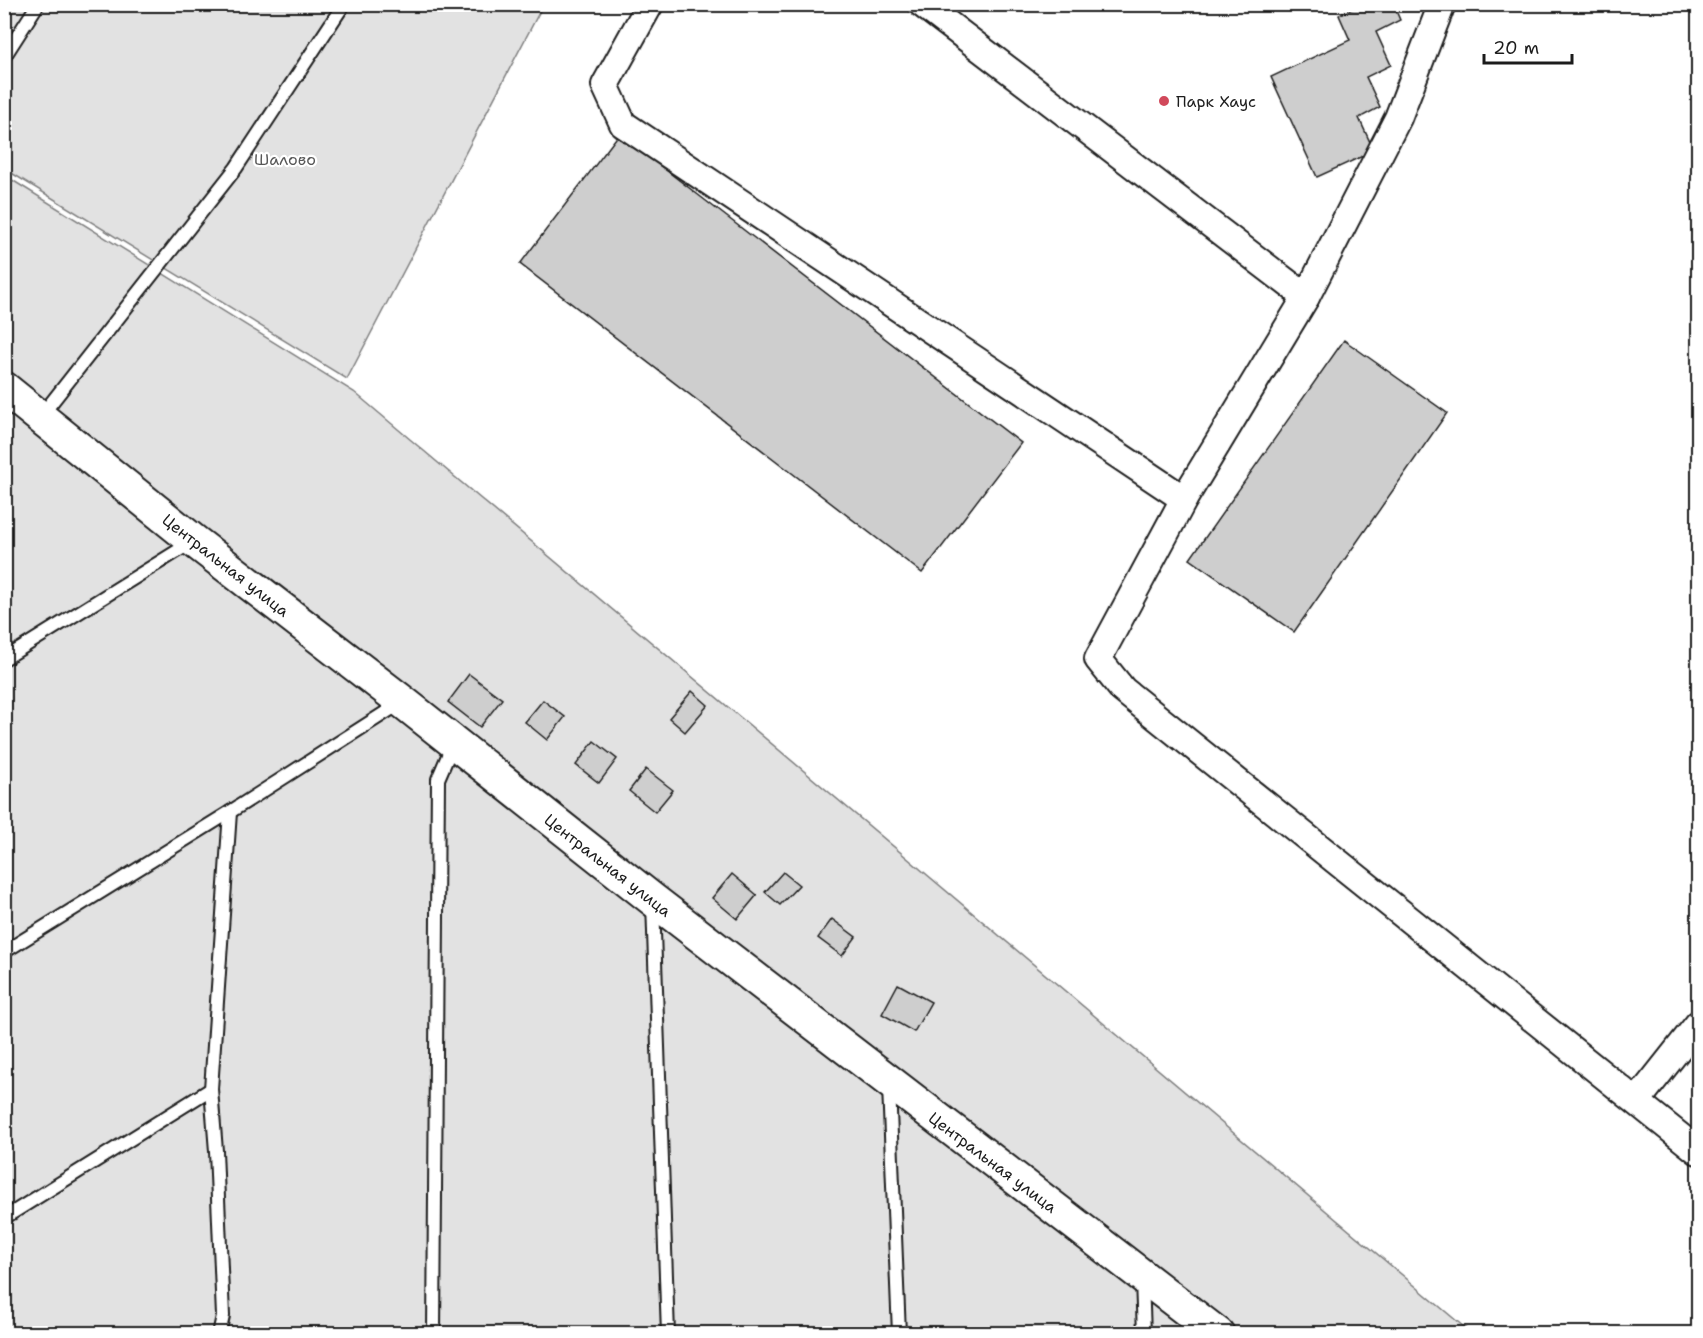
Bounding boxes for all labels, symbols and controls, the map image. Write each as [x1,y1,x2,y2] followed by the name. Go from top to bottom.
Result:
[1484,27,1572,65] scale bar
[1493,36,1539,60] text: 20 m
[1176,91,1256,112] place label: Парк Хаус
[1157,94,1171,108] marker: Парк Хаус
[254,149,316,170] park label: Шалово
[158,509,294,622] street label: Центральная улица
[540,809,676,922] street label: Центральная улица
[924,1107,1061,1218] street label: Центральная улица

